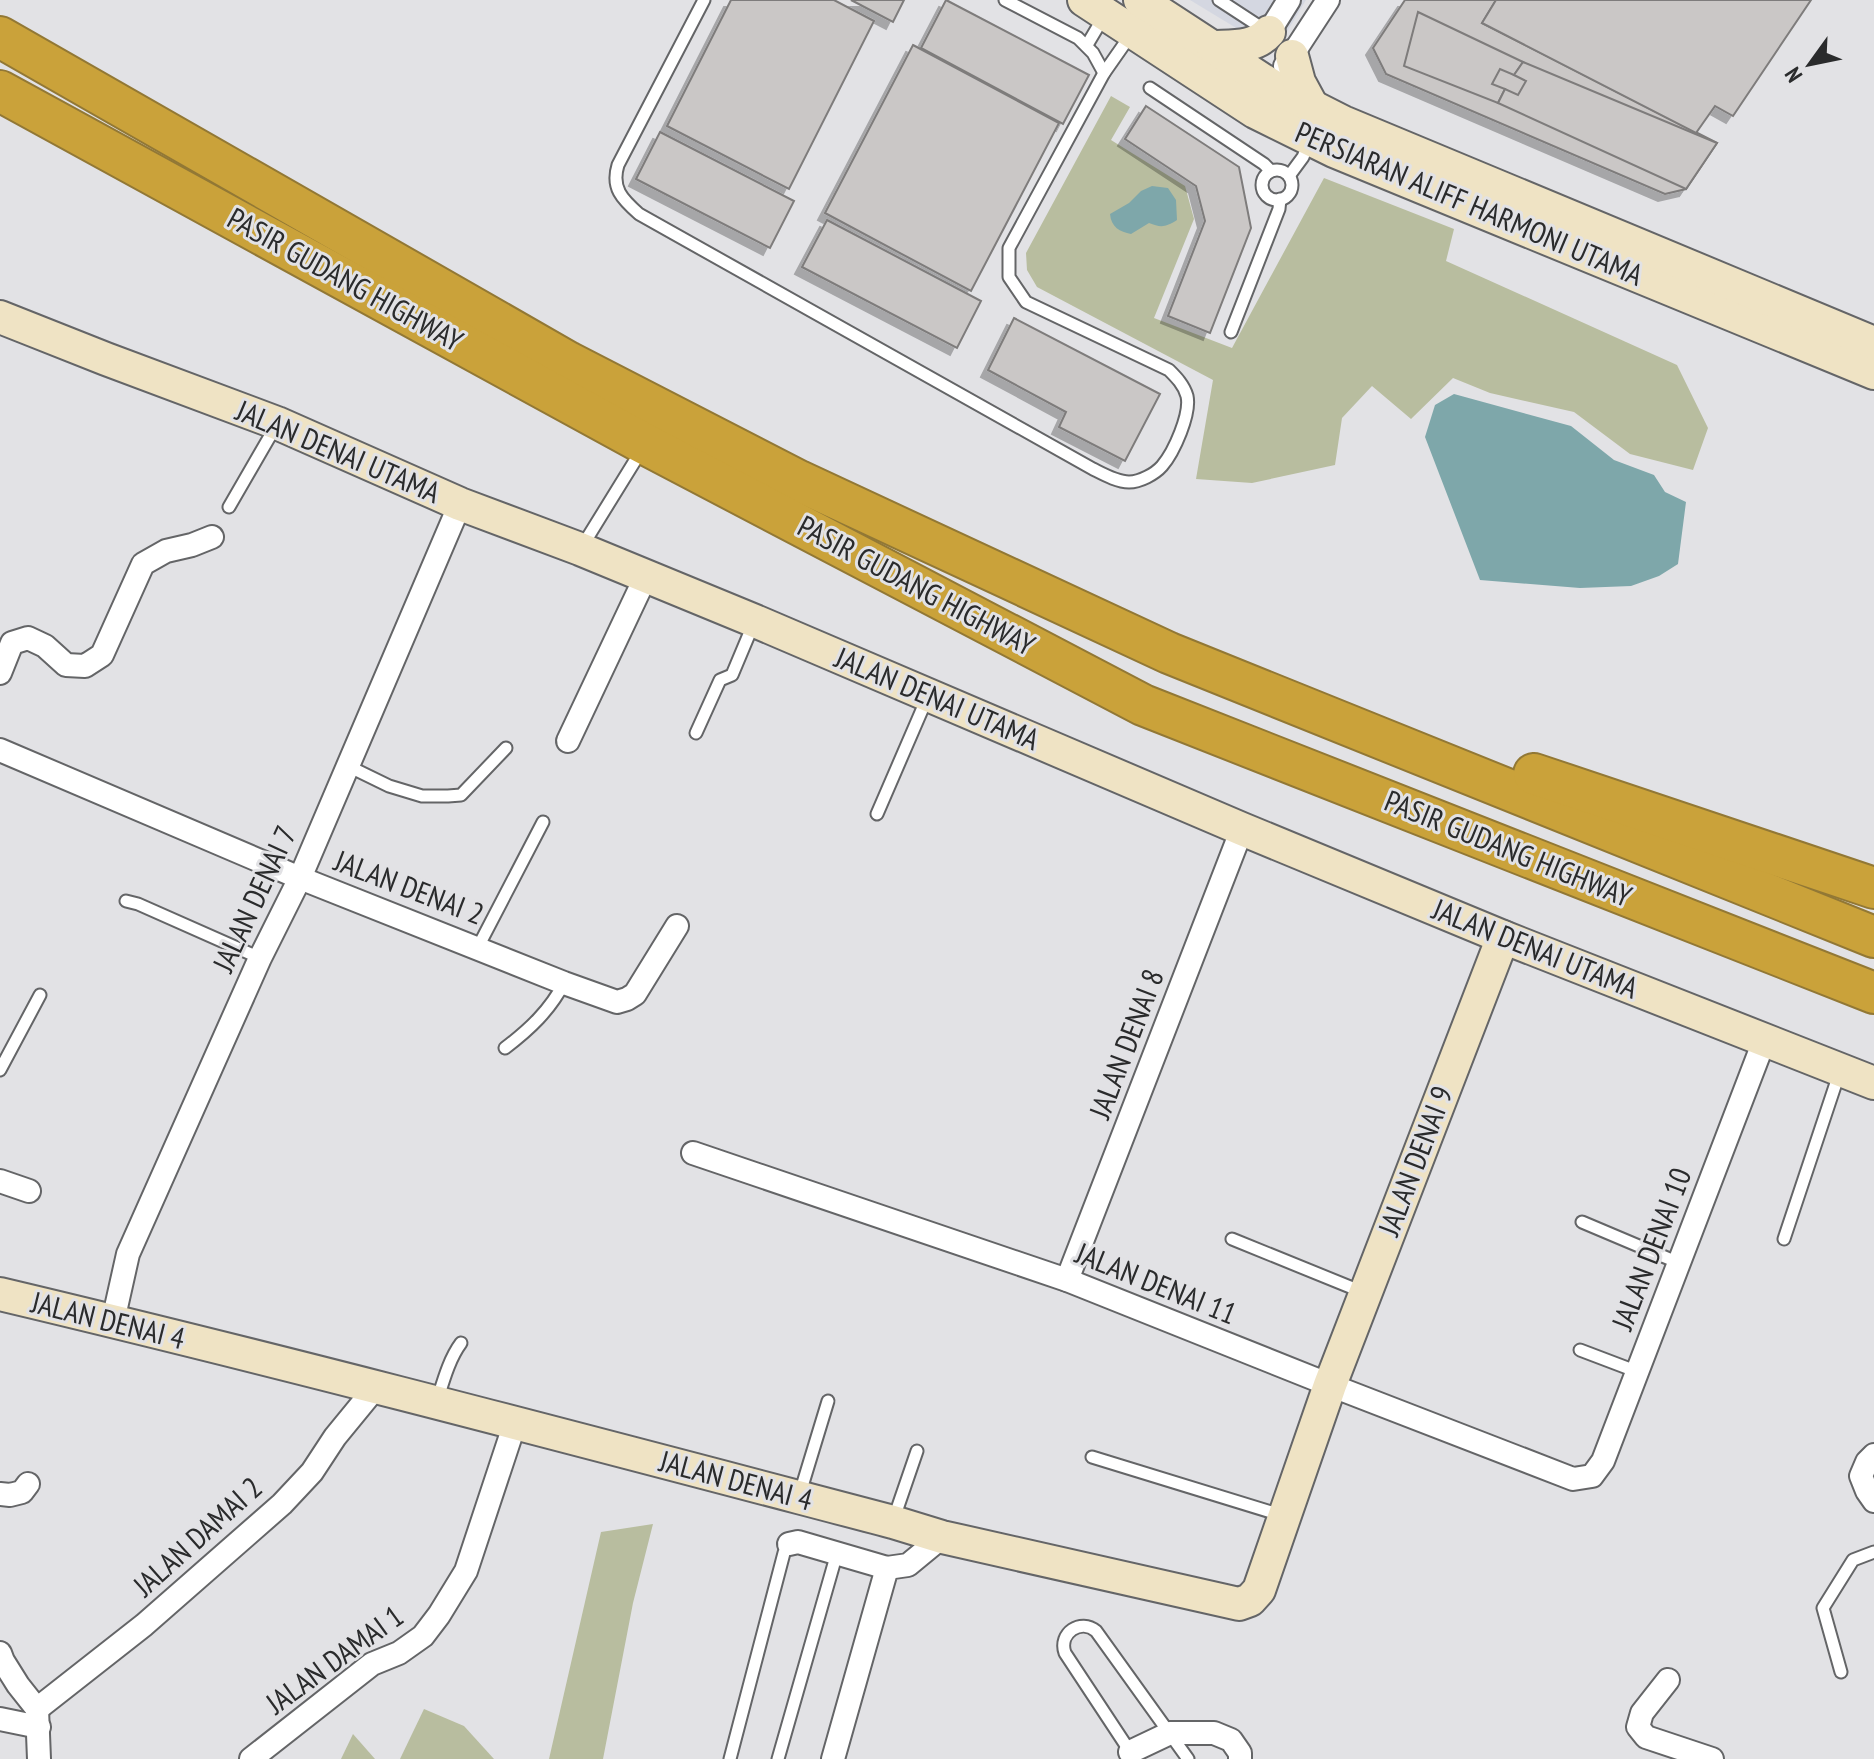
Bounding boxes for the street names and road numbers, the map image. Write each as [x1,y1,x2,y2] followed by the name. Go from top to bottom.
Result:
[1290,112,1650,294] street label: PERSIARAN ALIFF HARMONI UTAMA
[221,198,471,360] street label: PASIR GUDANG HIGHWAY
[230,390,447,511] street label: JALAN DENAI UTAMA
[791,506,1042,664] street label: PASIR GUDANG HIGHWAY
[829,637,1046,758] street label: JALAN DENAI UTAMA
[1379,780,1638,915] street label: PASIR GUDANG HIGHWAY
[202,819,304,978] street label: JALAN DENAI 7
[329,840,490,933] street label: JALAN DENAI 2
[1426,888,1645,1007] street label: JALAN DENAI UTAMA
[1079,963,1172,1124] street label: JALAN DENAI 8
[1368,1080,1461,1241] street label: JALAN DENAI 9
[1602,1162,1699,1336] street label: JALAN DENAI 10
[1069,1232,1243,1333] street label: JALAN DENAI 11
[27,1281,189,1357] street label: JALAN DENAI 4
[655,1440,817,1519] street label: JALAN DENAI 4
[124,1468,270,1605] street label: JALAN DAMAI 2
[257,1596,410,1722] street label: JALAN DAMAI 1

